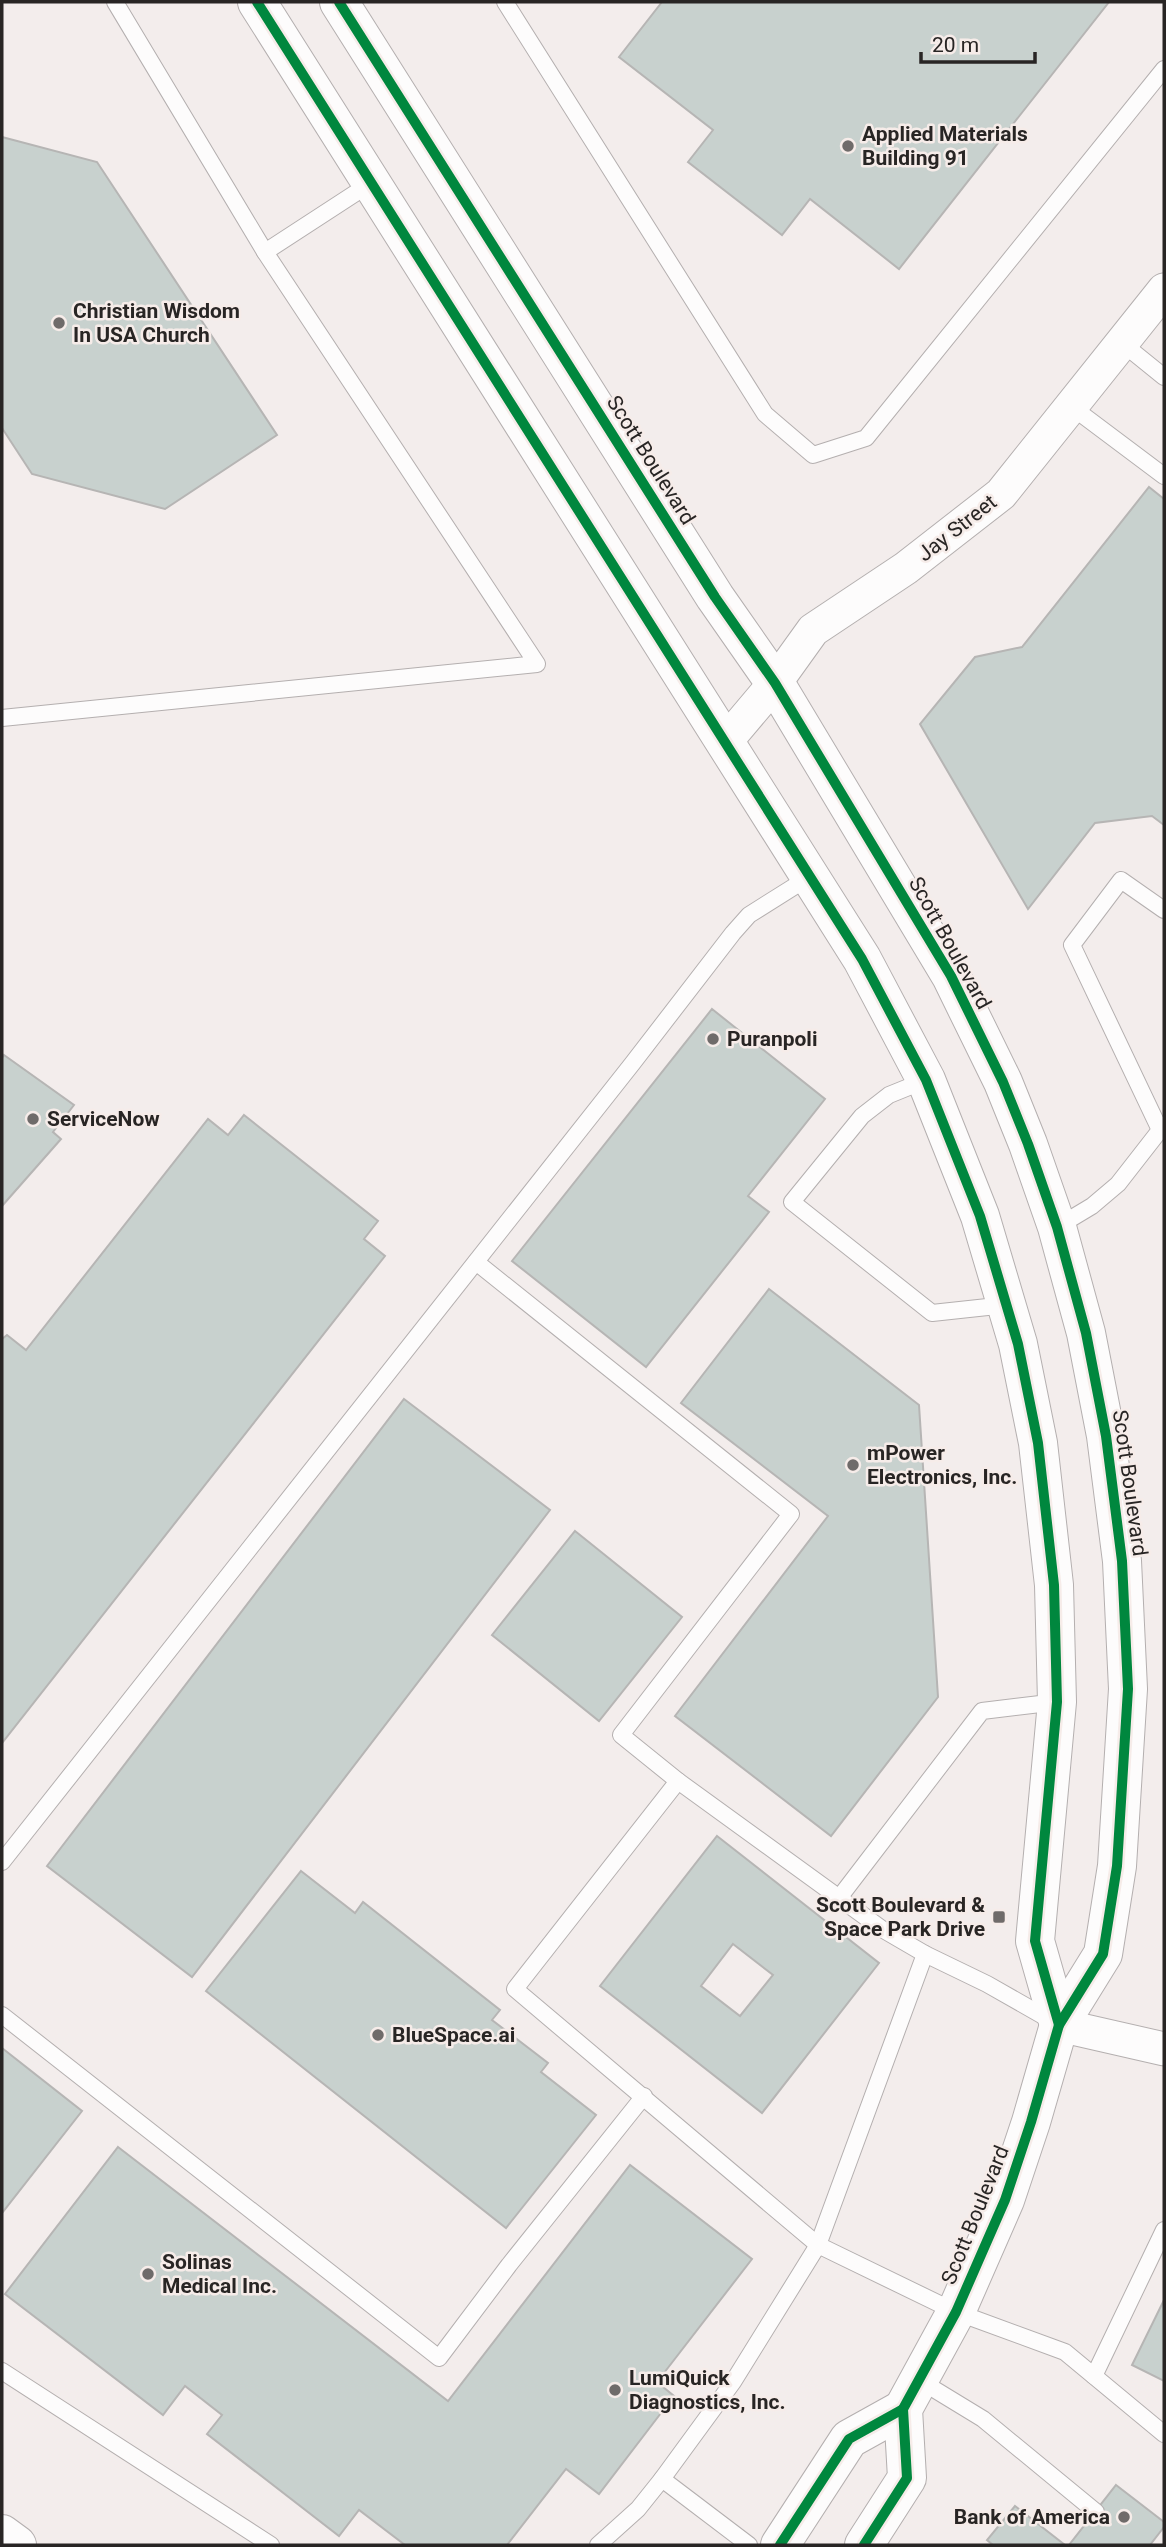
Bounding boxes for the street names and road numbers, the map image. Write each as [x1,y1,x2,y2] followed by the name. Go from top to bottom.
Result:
[602,391,700,529] street label: Scott Boulevard
[913,490,1001,566] street label: Jay Street
[904,873,996,1013] street label: Scott Boulevard
[1108,1408,1152,1558] street label: Scott Boulevard
[936,2142,1014,2288] street label: Scott Boulevard

